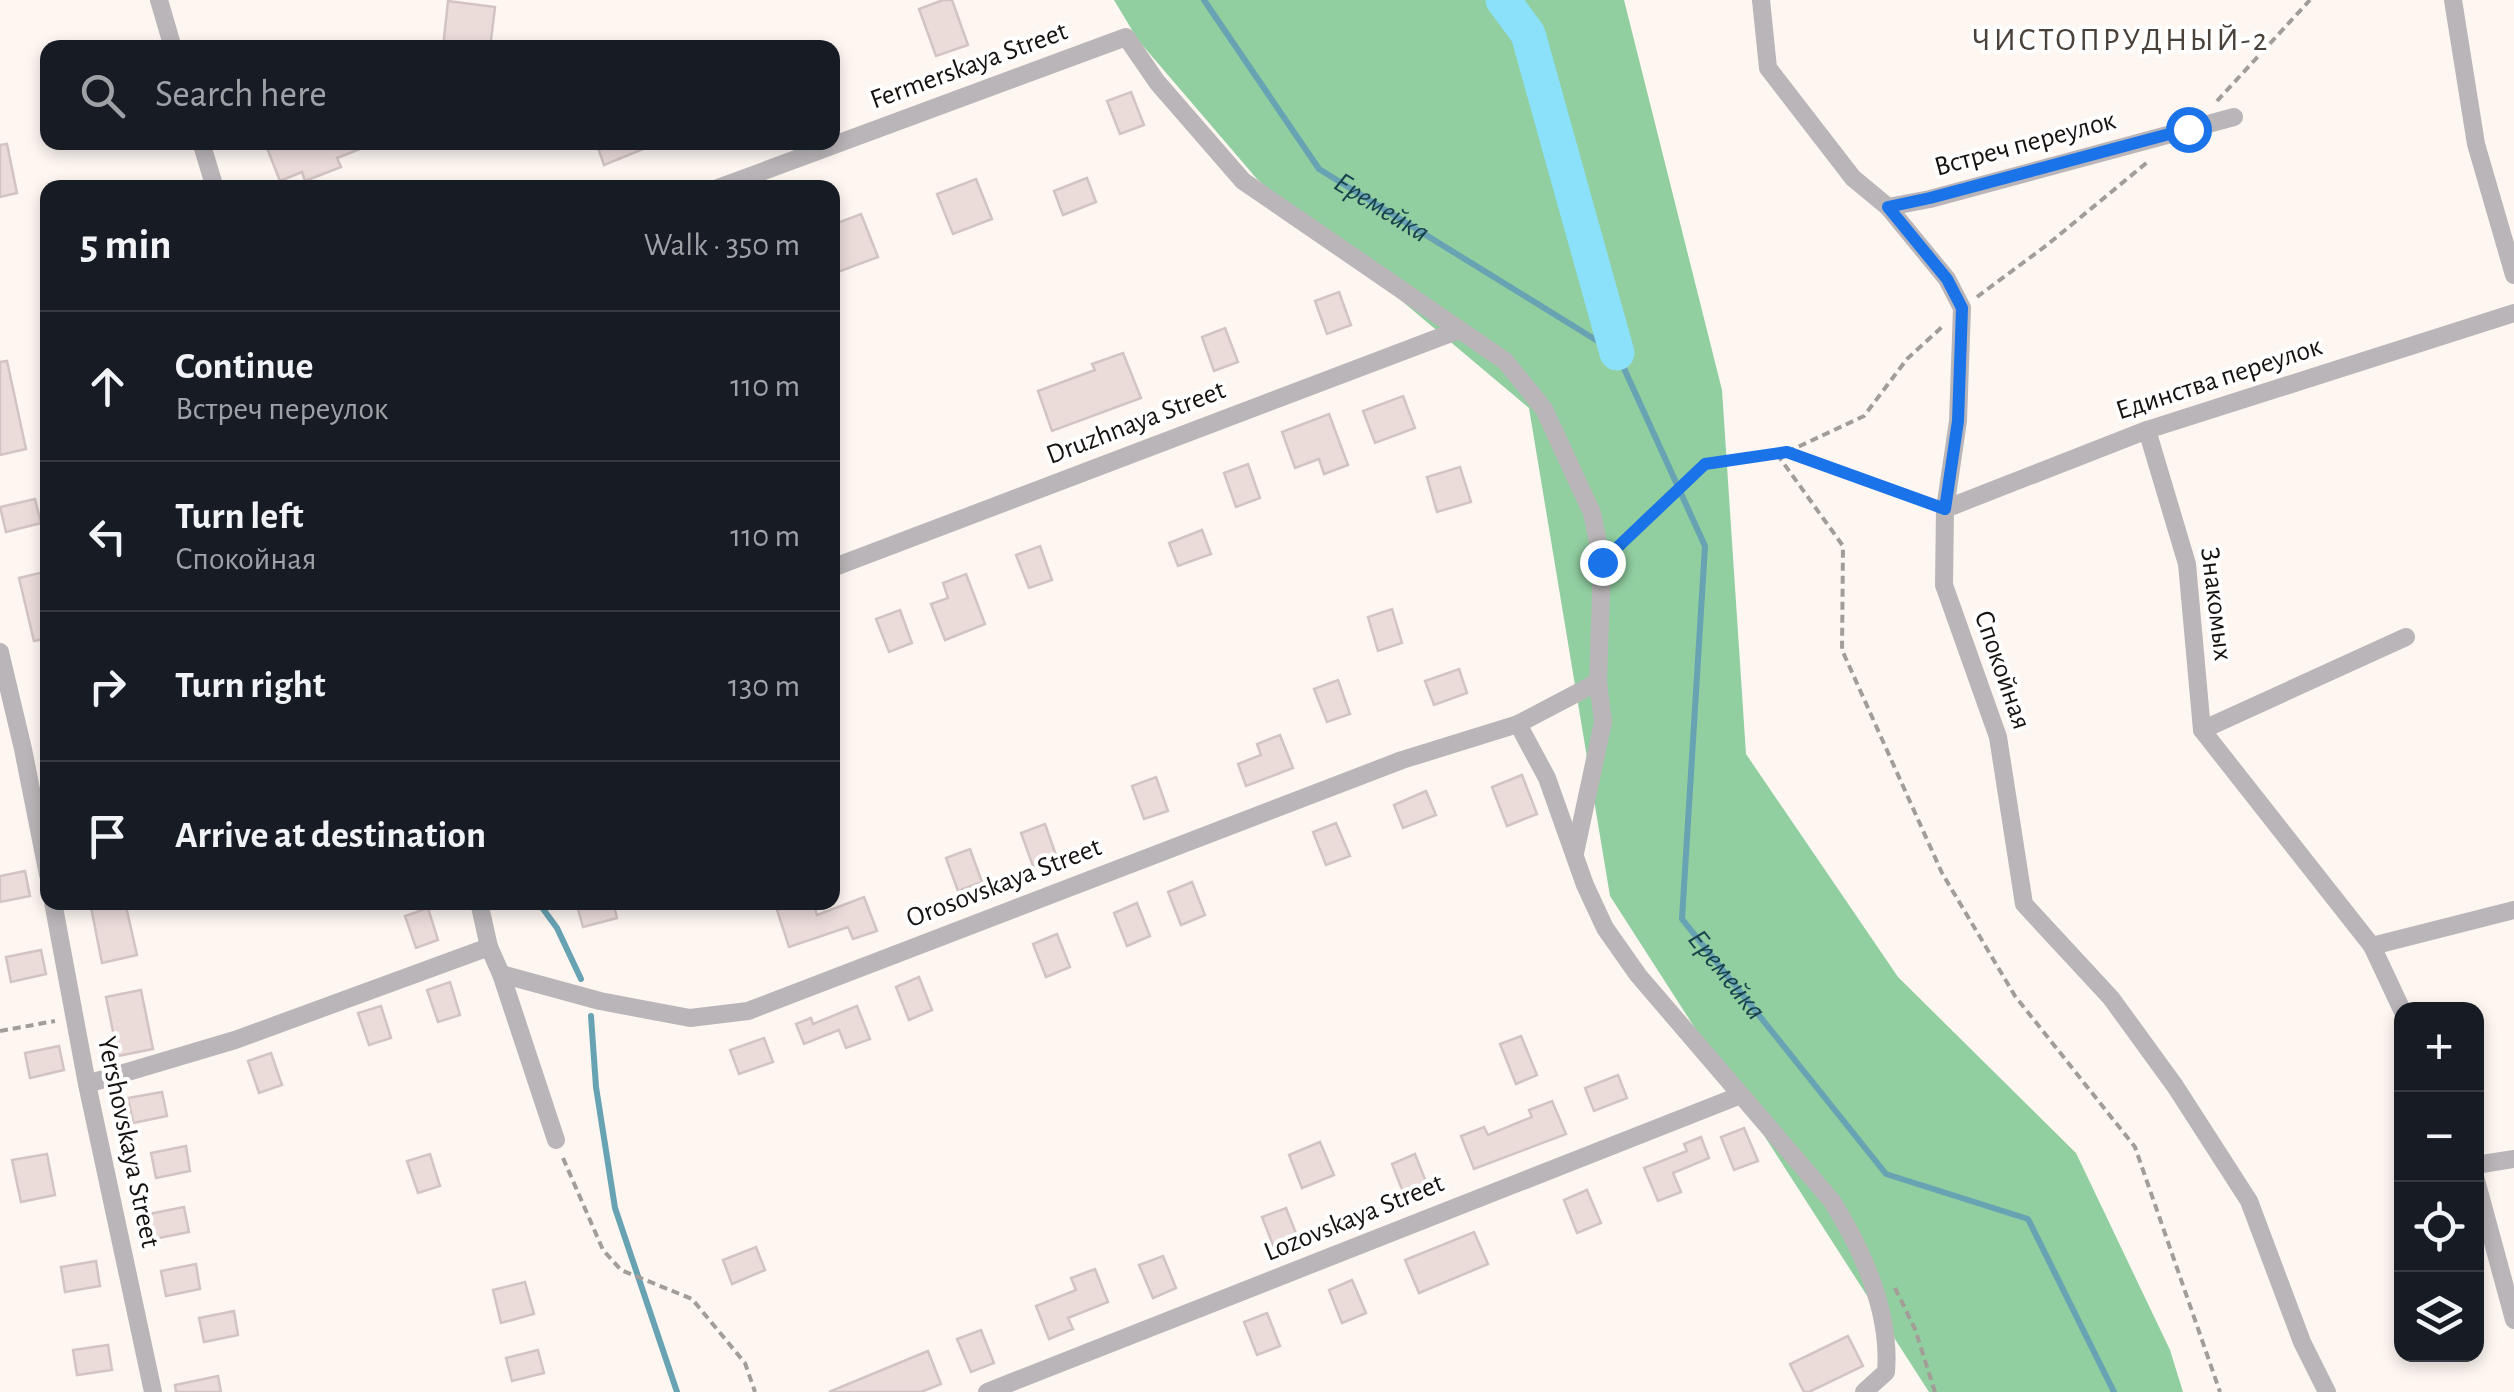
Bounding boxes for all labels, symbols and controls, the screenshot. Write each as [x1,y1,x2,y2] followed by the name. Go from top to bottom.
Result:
[867,17,1071,115] street label: Fermerskaya Street
[1972,24,2270,56] district label: ЧИСТОПРУДНЫЙ-2
[40,40,840,150] search box
[75,68,130,123] icon: search
[155,76,327,114] text: Search here
[1931,106,2119,182] street label: Встреч переулок
[2166,107,2212,153] route start
[1329,167,1434,248] water label: Еремейка
[80,224,172,266] text: 5 min
[644,229,800,261] text: Walk · 350 m
[2112,332,2326,426] street label: Единства переулок
[175,348,313,386] text: Continue
[80,359,135,414] icon: ahead
[730,370,800,402] text: 110 m
[1043,376,1229,470] street label: Druzhnaya Street
[175,393,388,425] text: Встреч переулок
[175,498,303,536] text: Turn left
[80,509,135,564] icon: left
[730,520,800,552] text: 110 m
[1580,540,1626,586] route end
[175,543,317,575] text: Спокойная
[2195,546,2237,662] street label: Знакомых
[1969,607,2035,733] street label: Спокойная
[80,659,135,714] icon: right
[175,667,325,705] text: Turn right
[728,670,800,702] text: 130 m
[80,809,135,864] icon: arrive
[175,817,486,855] text: Arrive at destination
[903,833,1105,933] street label: Orosovskaya Street
[1682,924,1771,1025] water label: Еремейка
[2394,1002,2484,1362] map controls
[2394,1002,2484,1092] button: +
[92,1034,164,1250] street label: Yershovskaya Street
[2394,1092,2484,1182] button: −
[1260,1169,1448,1267] street label: Lozovskaya Street
[2394,1182,2484,1272] button: locate
[2394,1272,2484,1362] button: layers

